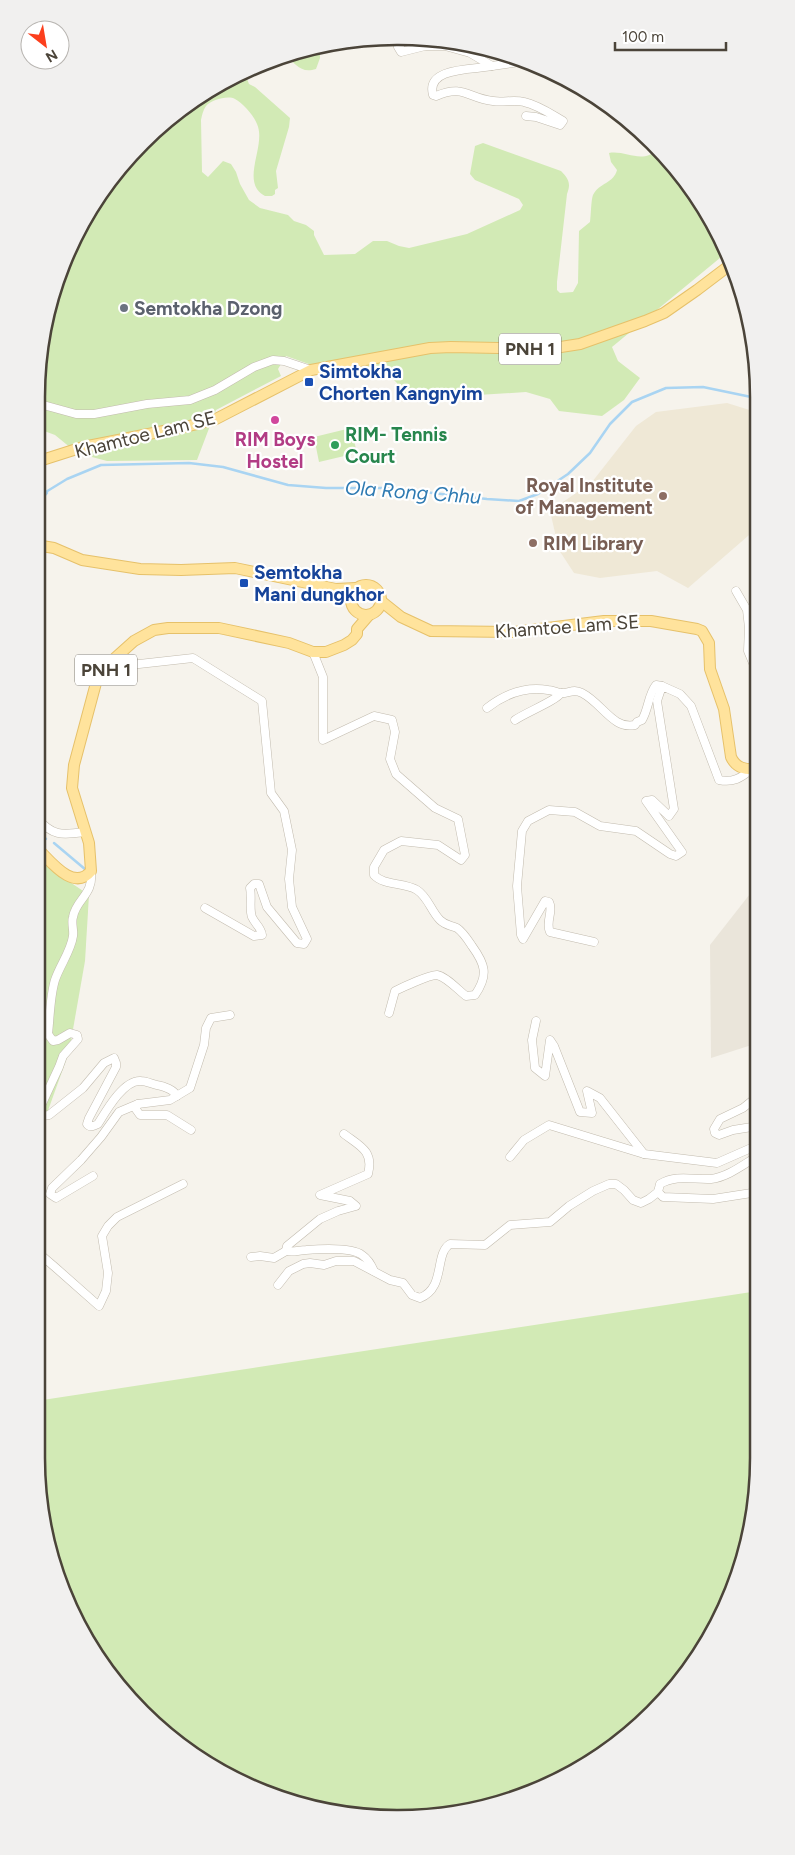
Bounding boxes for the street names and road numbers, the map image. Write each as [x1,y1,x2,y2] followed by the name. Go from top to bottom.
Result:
[499,334,561,364] road number: PNH 1
[72,406,218,463] street label: Khamtoe Lam SE
[494,610,640,643] street label: Khamtoe Lam SE
[75,654,137,686] road number: PNH 1

